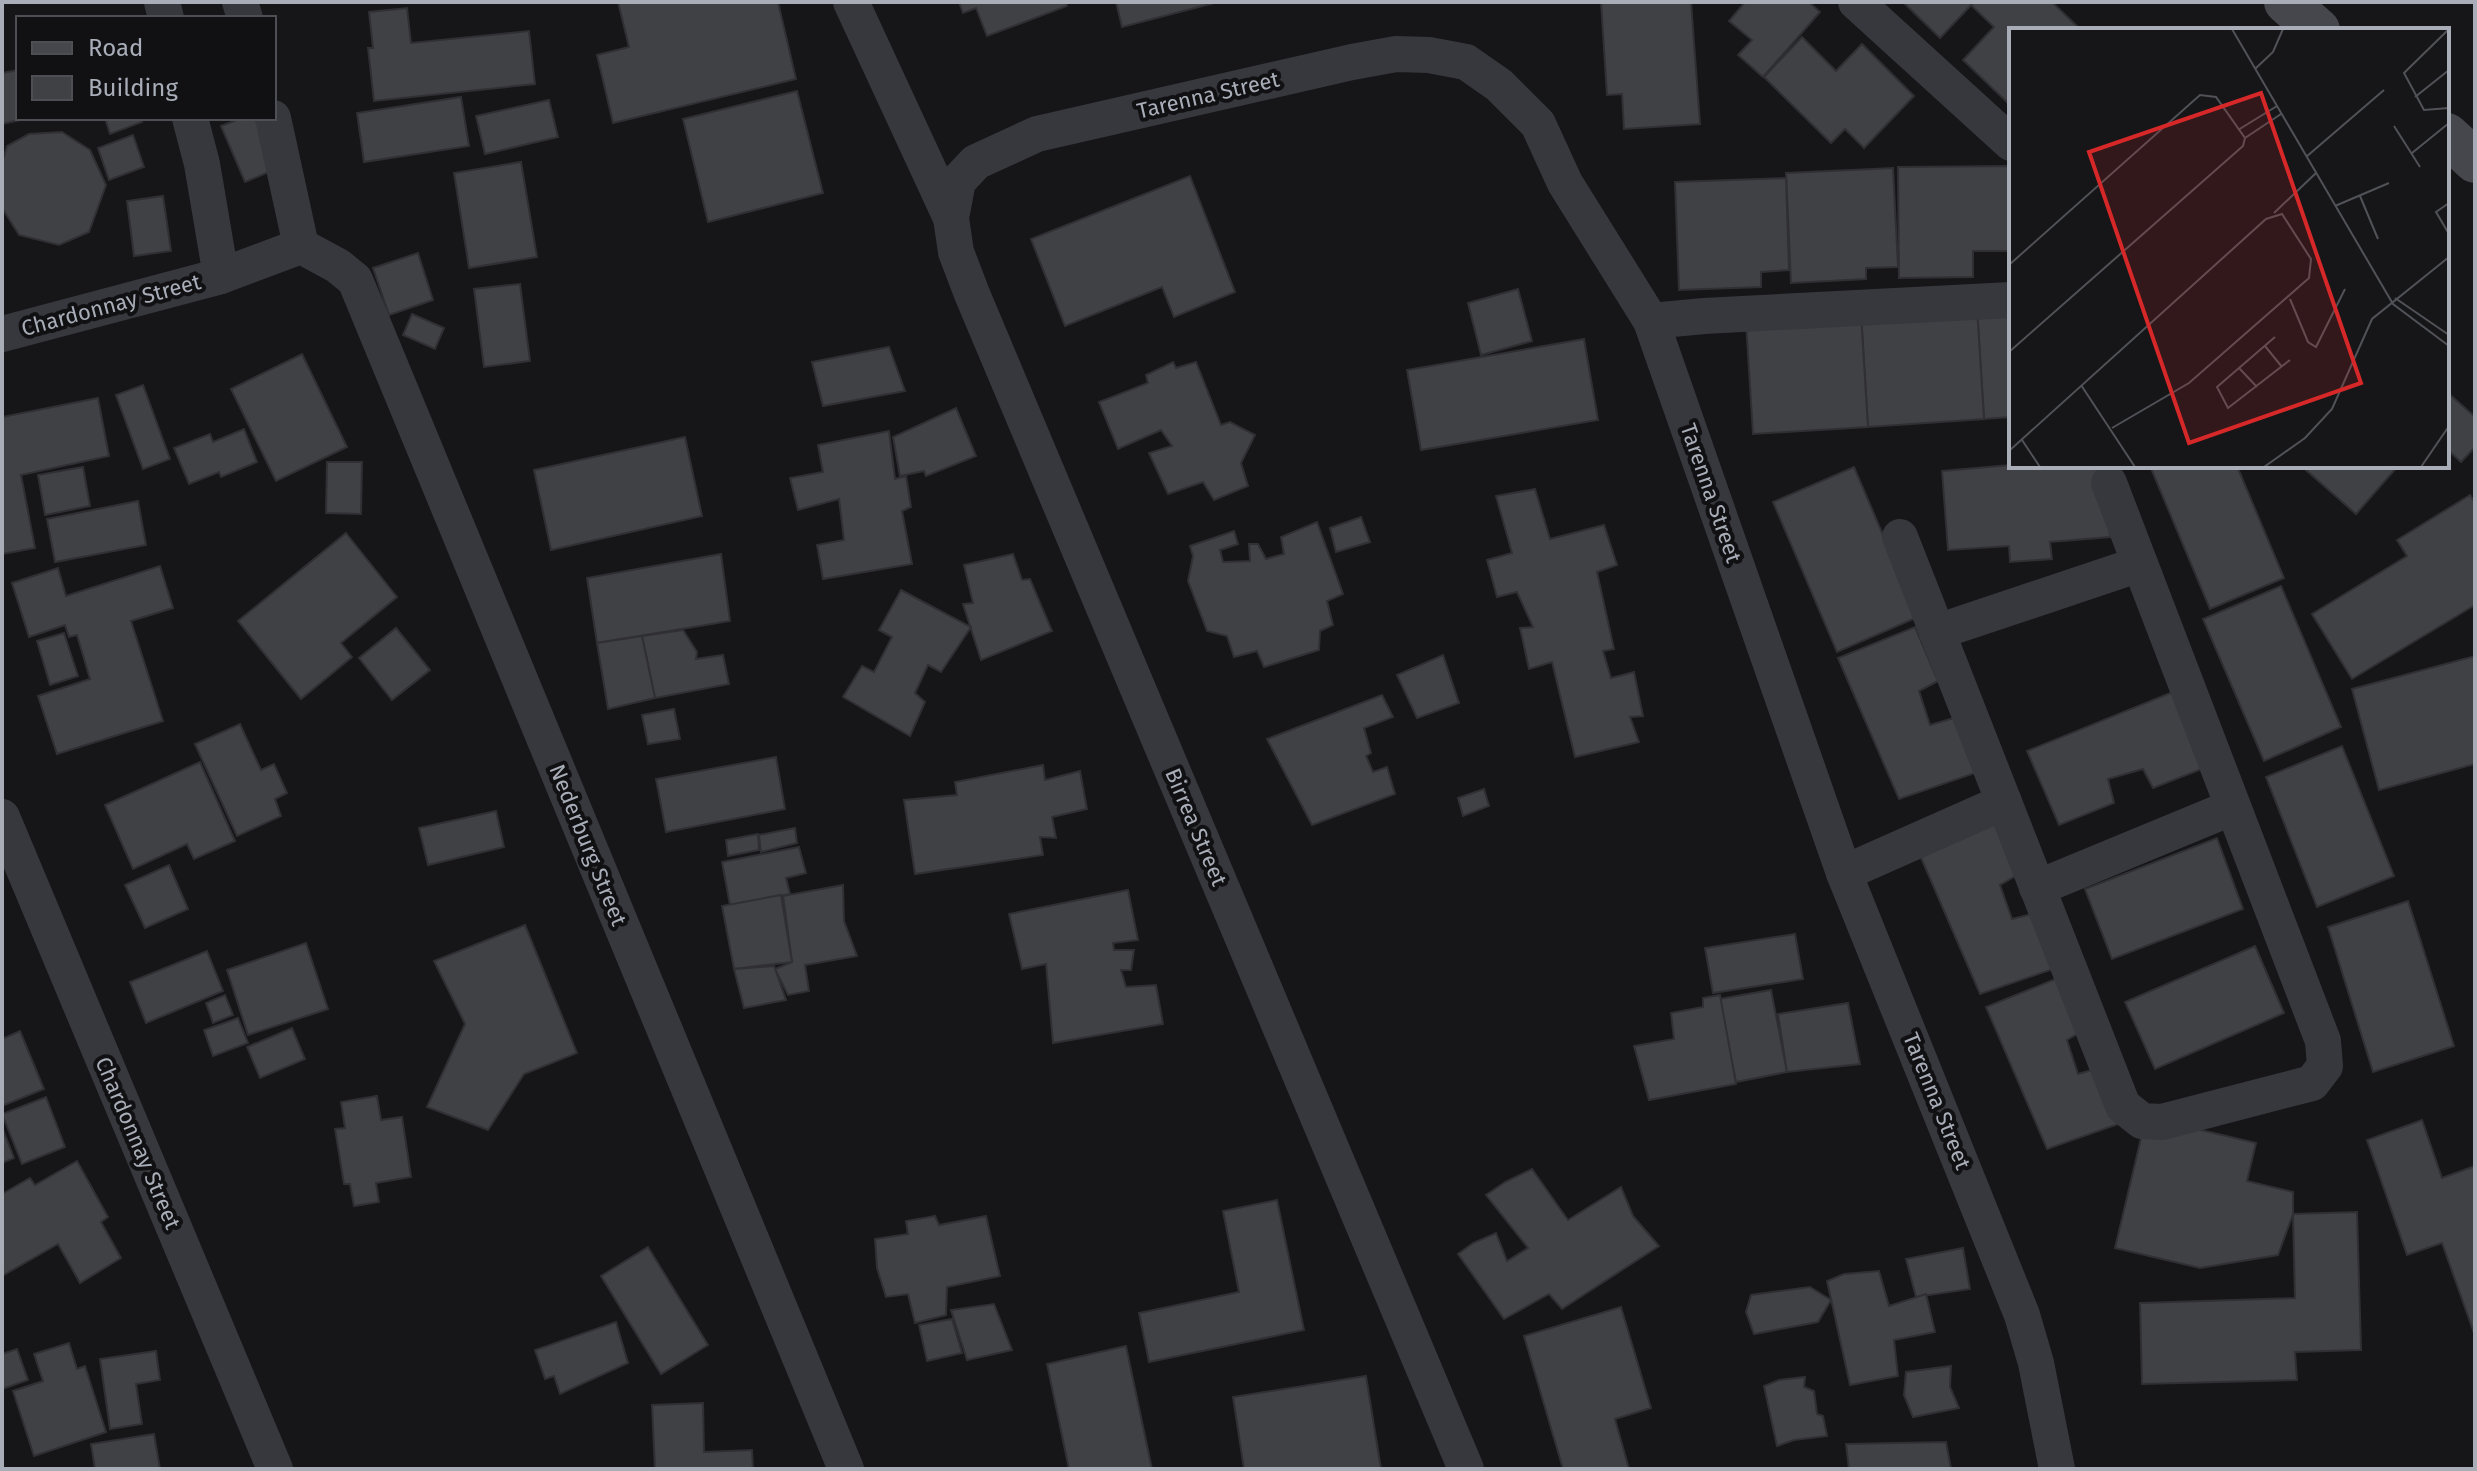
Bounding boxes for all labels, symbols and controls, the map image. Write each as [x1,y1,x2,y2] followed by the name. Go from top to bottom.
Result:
[16,16,276,120] legend
[2009,28,2449,468] inset map
[88,34,143,62] text: Road
[1134,65,1282,125] street label: Tarenna Street
[88,74,178,102] text: Building
[18,268,204,342] street label: Chardonnay Street
[1675,420,1747,566] street label: Tarenna Street
[543,760,633,930] street label: Nederburg Street
[1159,764,1233,890] street label: Birrea Street
[1897,1029,1977,1173] street label: Tarenna Street
[90,1053,187,1233] street label: Chardonnay Street

